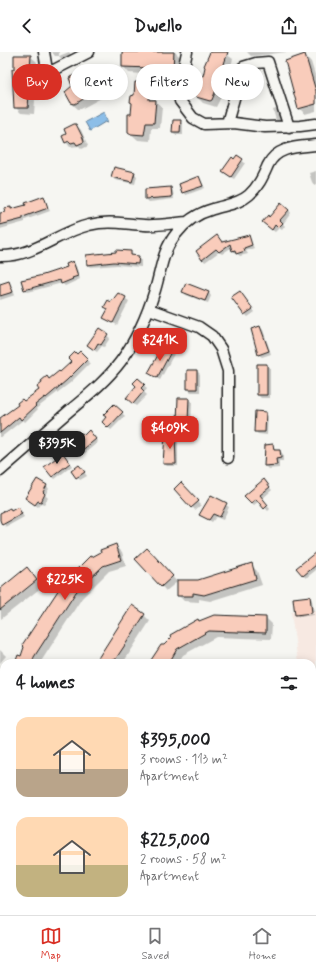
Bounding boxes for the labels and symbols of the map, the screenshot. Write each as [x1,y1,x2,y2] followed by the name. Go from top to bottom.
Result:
[132,328,188,362] pin: $241K
[142,416,198,450] pin: $409K
[29,431,85,465] pin: $395K
[37,567,93,601] pin: $225K

